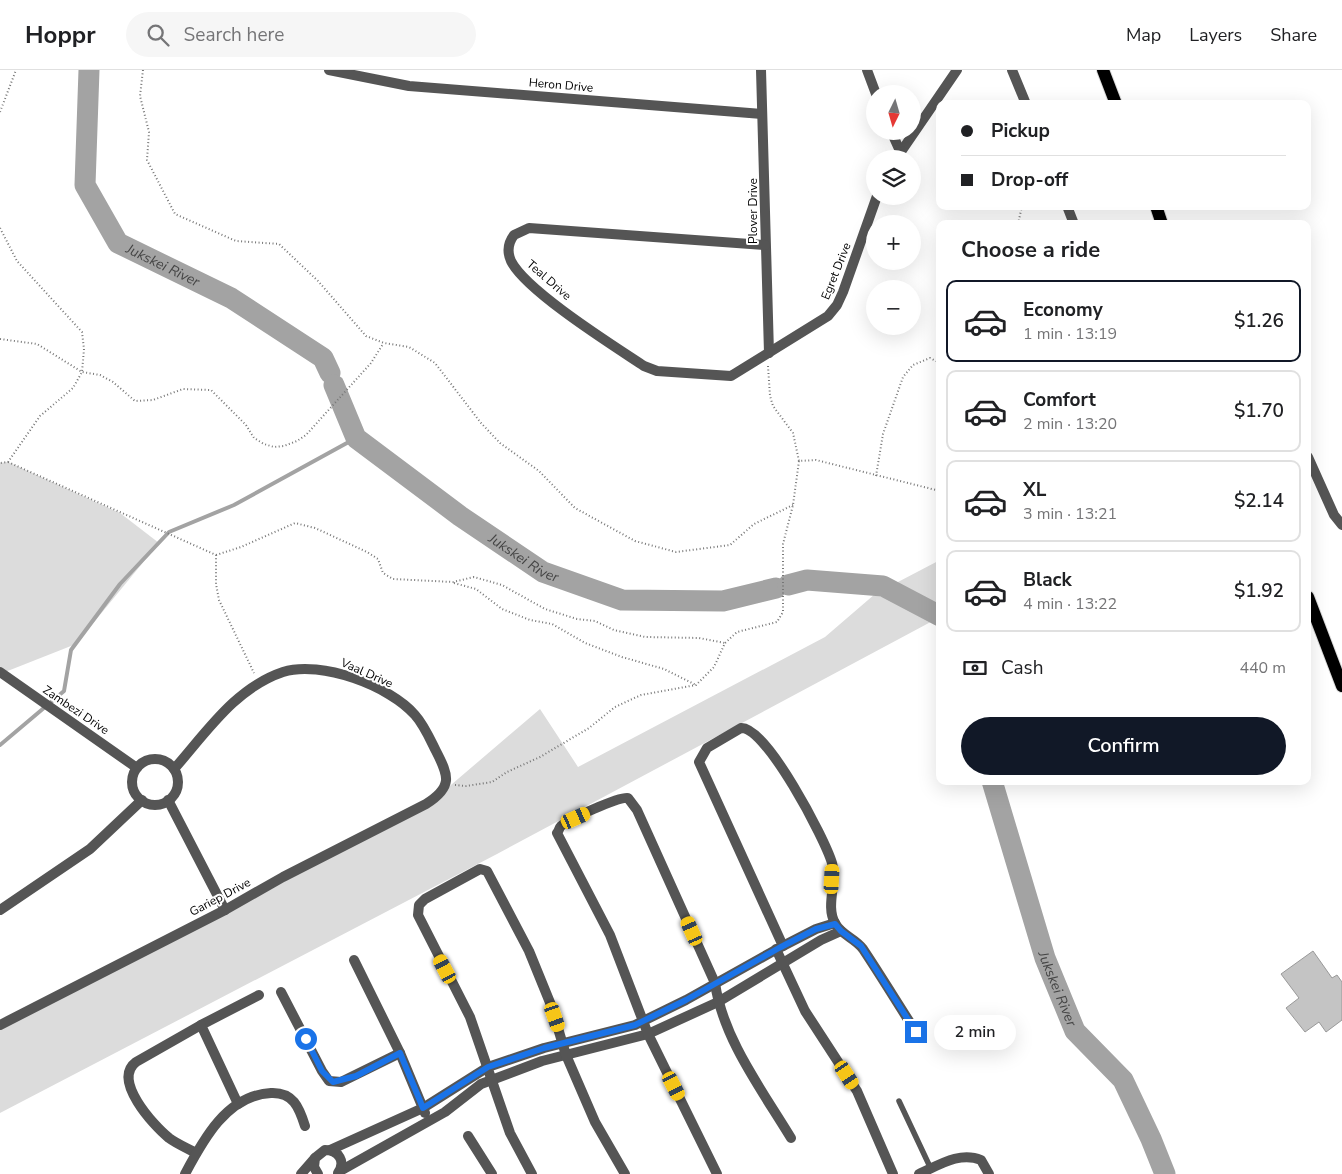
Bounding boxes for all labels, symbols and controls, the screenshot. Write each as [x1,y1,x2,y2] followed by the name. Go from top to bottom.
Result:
[126,12,476,57] search box
[25,19,96,51] text: Hoppr
[144,21,172,49] icon: search
[184,22,284,48] text: Search here
[1126,23,1161,47] text: Map
[1189,23,1242,47] text: Layers
[1270,23,1317,47] text: Share
[528,74,594,96] street label: Heron Drive
[866,85,921,140] north arrow
[866,85,921,335] map controls
[991,118,1050,144] text: Pickup
[866,150,921,205] button: layers
[991,167,1068,193] text: Drop-off
[745,178,761,244] street label: Plover Drive
[866,215,921,270] button: +
[961,235,1100,265] text: Choose a ride
[122,239,204,291] water label: Jukskei River
[817,240,855,302] street label: Egret Drive
[523,256,575,304] street label: Teal Drive
[866,280,921,335] button: −
[1023,297,1103,323] text: Economy
[963,299,1008,344] icon: car
[1234,308,1284,334] text: $1.26
[1023,323,1117,345] text: 1 min · 13:19
[1023,387,1096,413] text: Comfort
[963,389,1008,434] icon: car
[1234,398,1284,424] text: $1.70
[1023,413,1117,435] text: 2 min · 13:20
[1023,477,1046,503] text: XL
[963,479,1008,524] icon: car
[1234,488,1284,514] text: $2.14
[1023,503,1117,525] text: 3 min · 13:21
[484,528,562,587] water label: Jukskei River
[1023,567,1072,593] text: Black
[963,569,1008,614] icon: car
[1234,578,1284,604] text: $1.92
[1023,593,1117,615] text: 4 min · 13:22
[338,654,396,692] street label: Vaal Drive
[961,654,989,682] icon: cash
[1001,655,1043,681] text: Cash
[1239,657,1286,679] text: 440 m
[40,682,112,738] street label: Zambezi Drive
[961,717,1286,775] button: Confirm
[559,805,592,831] car
[823,864,840,894] car
[187,874,253,920] street label: Gariep Drive
[679,914,704,948] car
[1034,948,1082,1030] water label: Jukskei River
[431,952,458,986] car
[543,1000,566,1034] car
[934,1014,1016,1050] callout: 2 min
[905,1021,927,1043] route end
[955,1021,995,1043] text: 2 min
[295,1028,317,1050] route start
[832,1058,861,1092] car
[660,1069,687,1103] car

